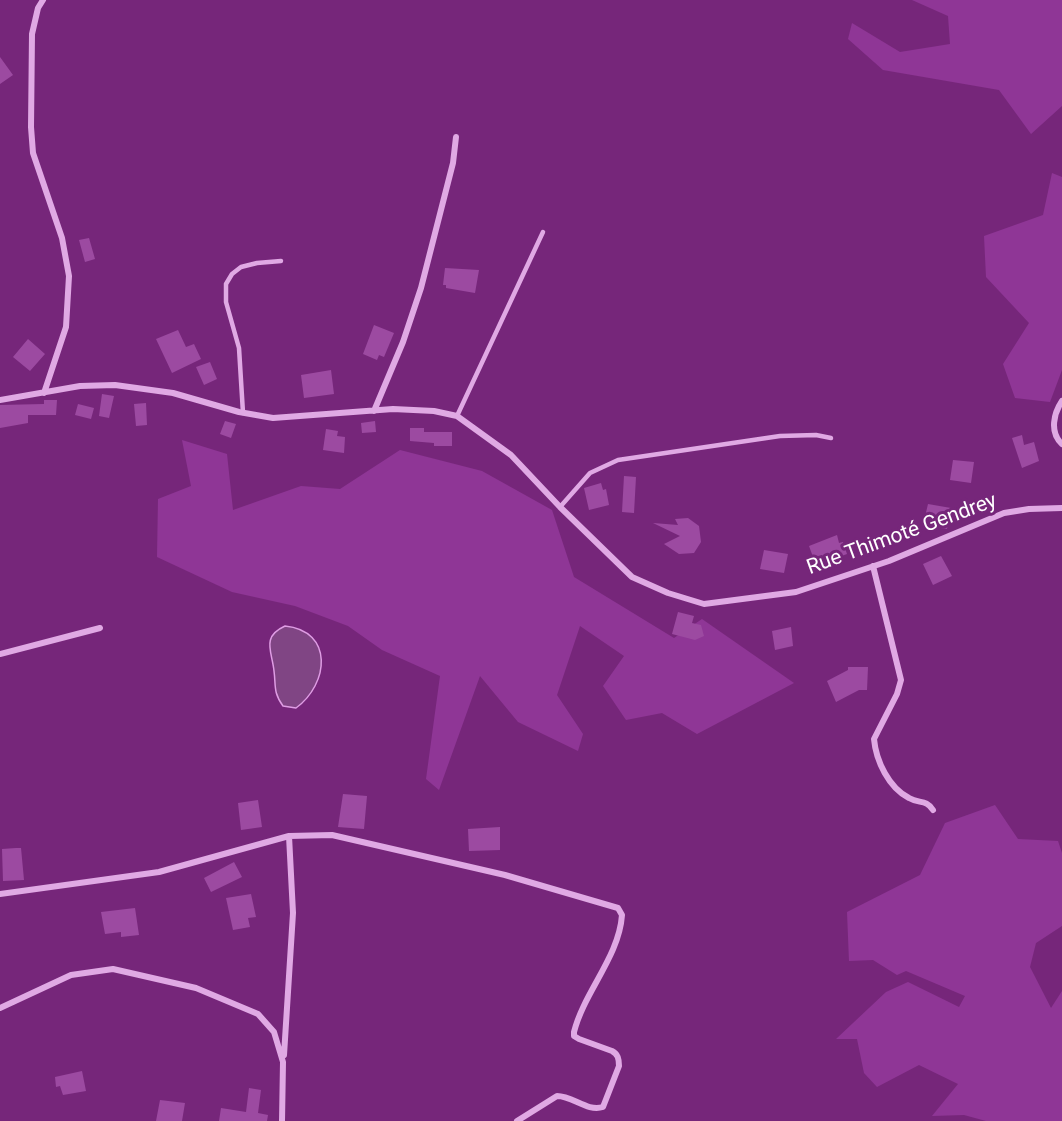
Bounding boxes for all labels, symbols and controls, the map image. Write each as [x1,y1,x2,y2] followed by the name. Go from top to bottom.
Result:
[804,489,1000,581] street label: Rue Thimoté Gendrey

